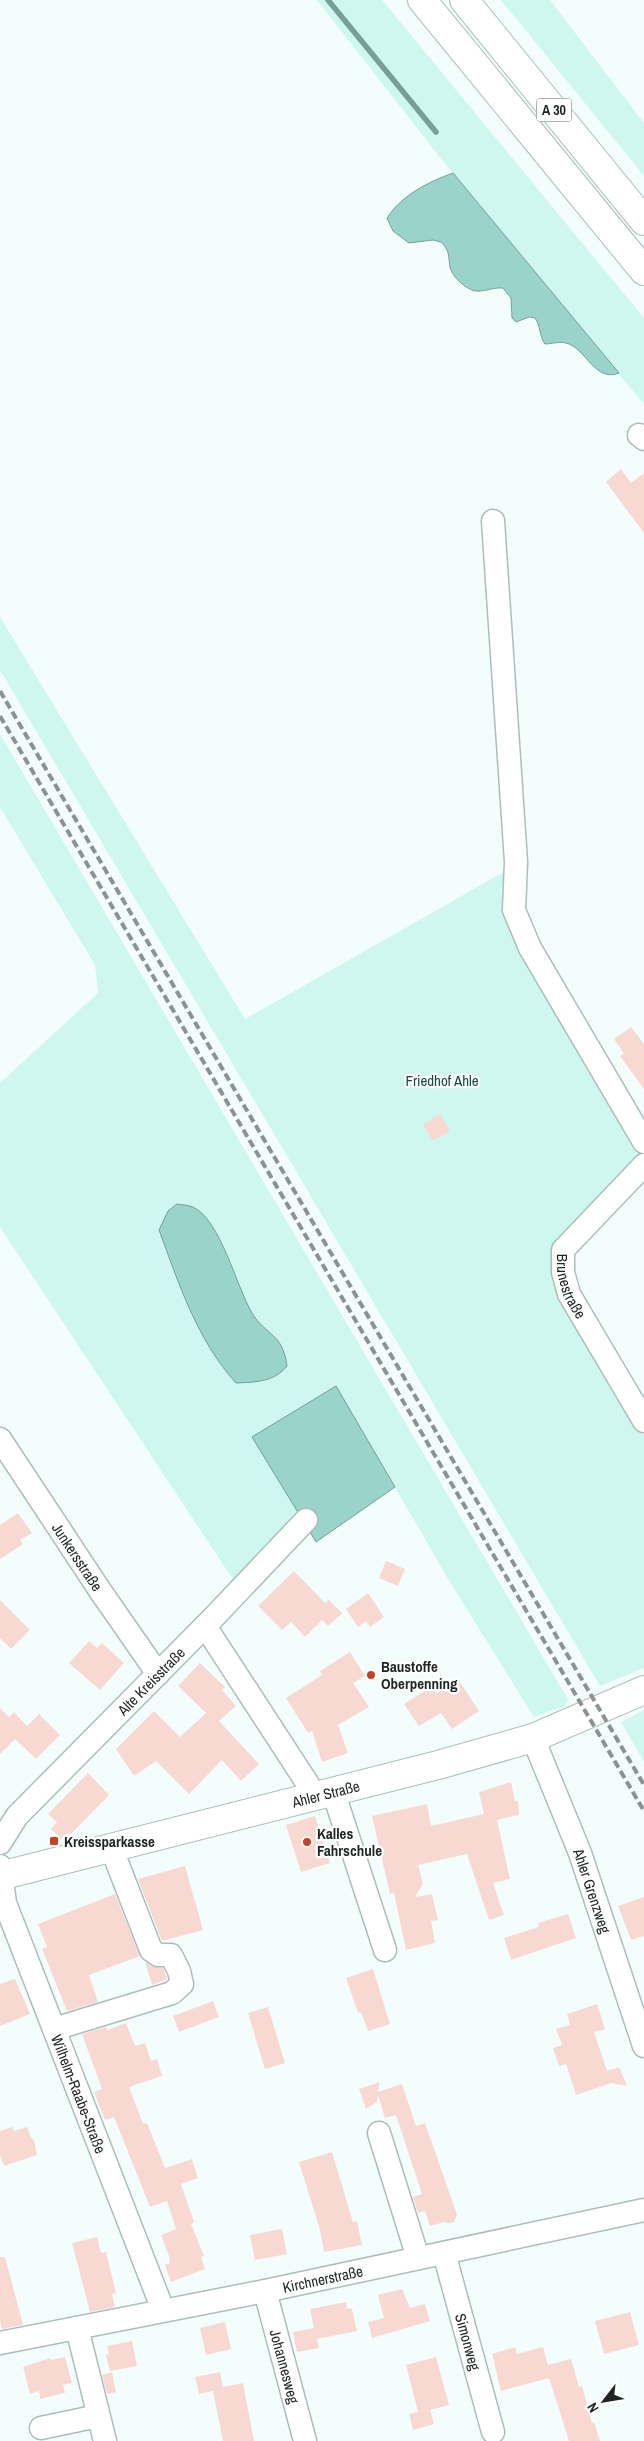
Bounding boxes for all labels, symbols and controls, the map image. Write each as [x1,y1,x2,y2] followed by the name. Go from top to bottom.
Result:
[536,98,572,122] road number: A 30
[405,1070,479,1091] park label: Friedhof Ahle
[553,1254,592,1322] street label: Brunestraße
[47,1518,108,1595] street label: Junkersstraße
[112,1642,189,1720] street label: Alte Kreisstraße
[381,1656,458,1694] place label: Baustoffe Oberpenning
[365,1669,377,1681] marker: Baustoffe Oberpenning
[289,1775,362,1812] street label: Ahler Straße
[317,1823,382,1861] place label: Kalles Fahrschule
[64,1831,155,1852] place label: Kreissparkasse
[48,1835,60,1847] marker: Kreissparkasse
[301,1836,313,1848] marker: Kalles Fahrschule
[568,1844,616,1936] street label: Ahler Grenzweg
[46,2031,112,2156] street label: Wilhelm-Raabe-Straße
[281,2260,365,2297] street label: Kirchnerstraße
[450,2311,486,2373] street label: Simonweg
[265,2327,305,2406] street label: Johannesweg
[579,2376,629,2426] north arrow
[583,2400,603,2416] text: N

